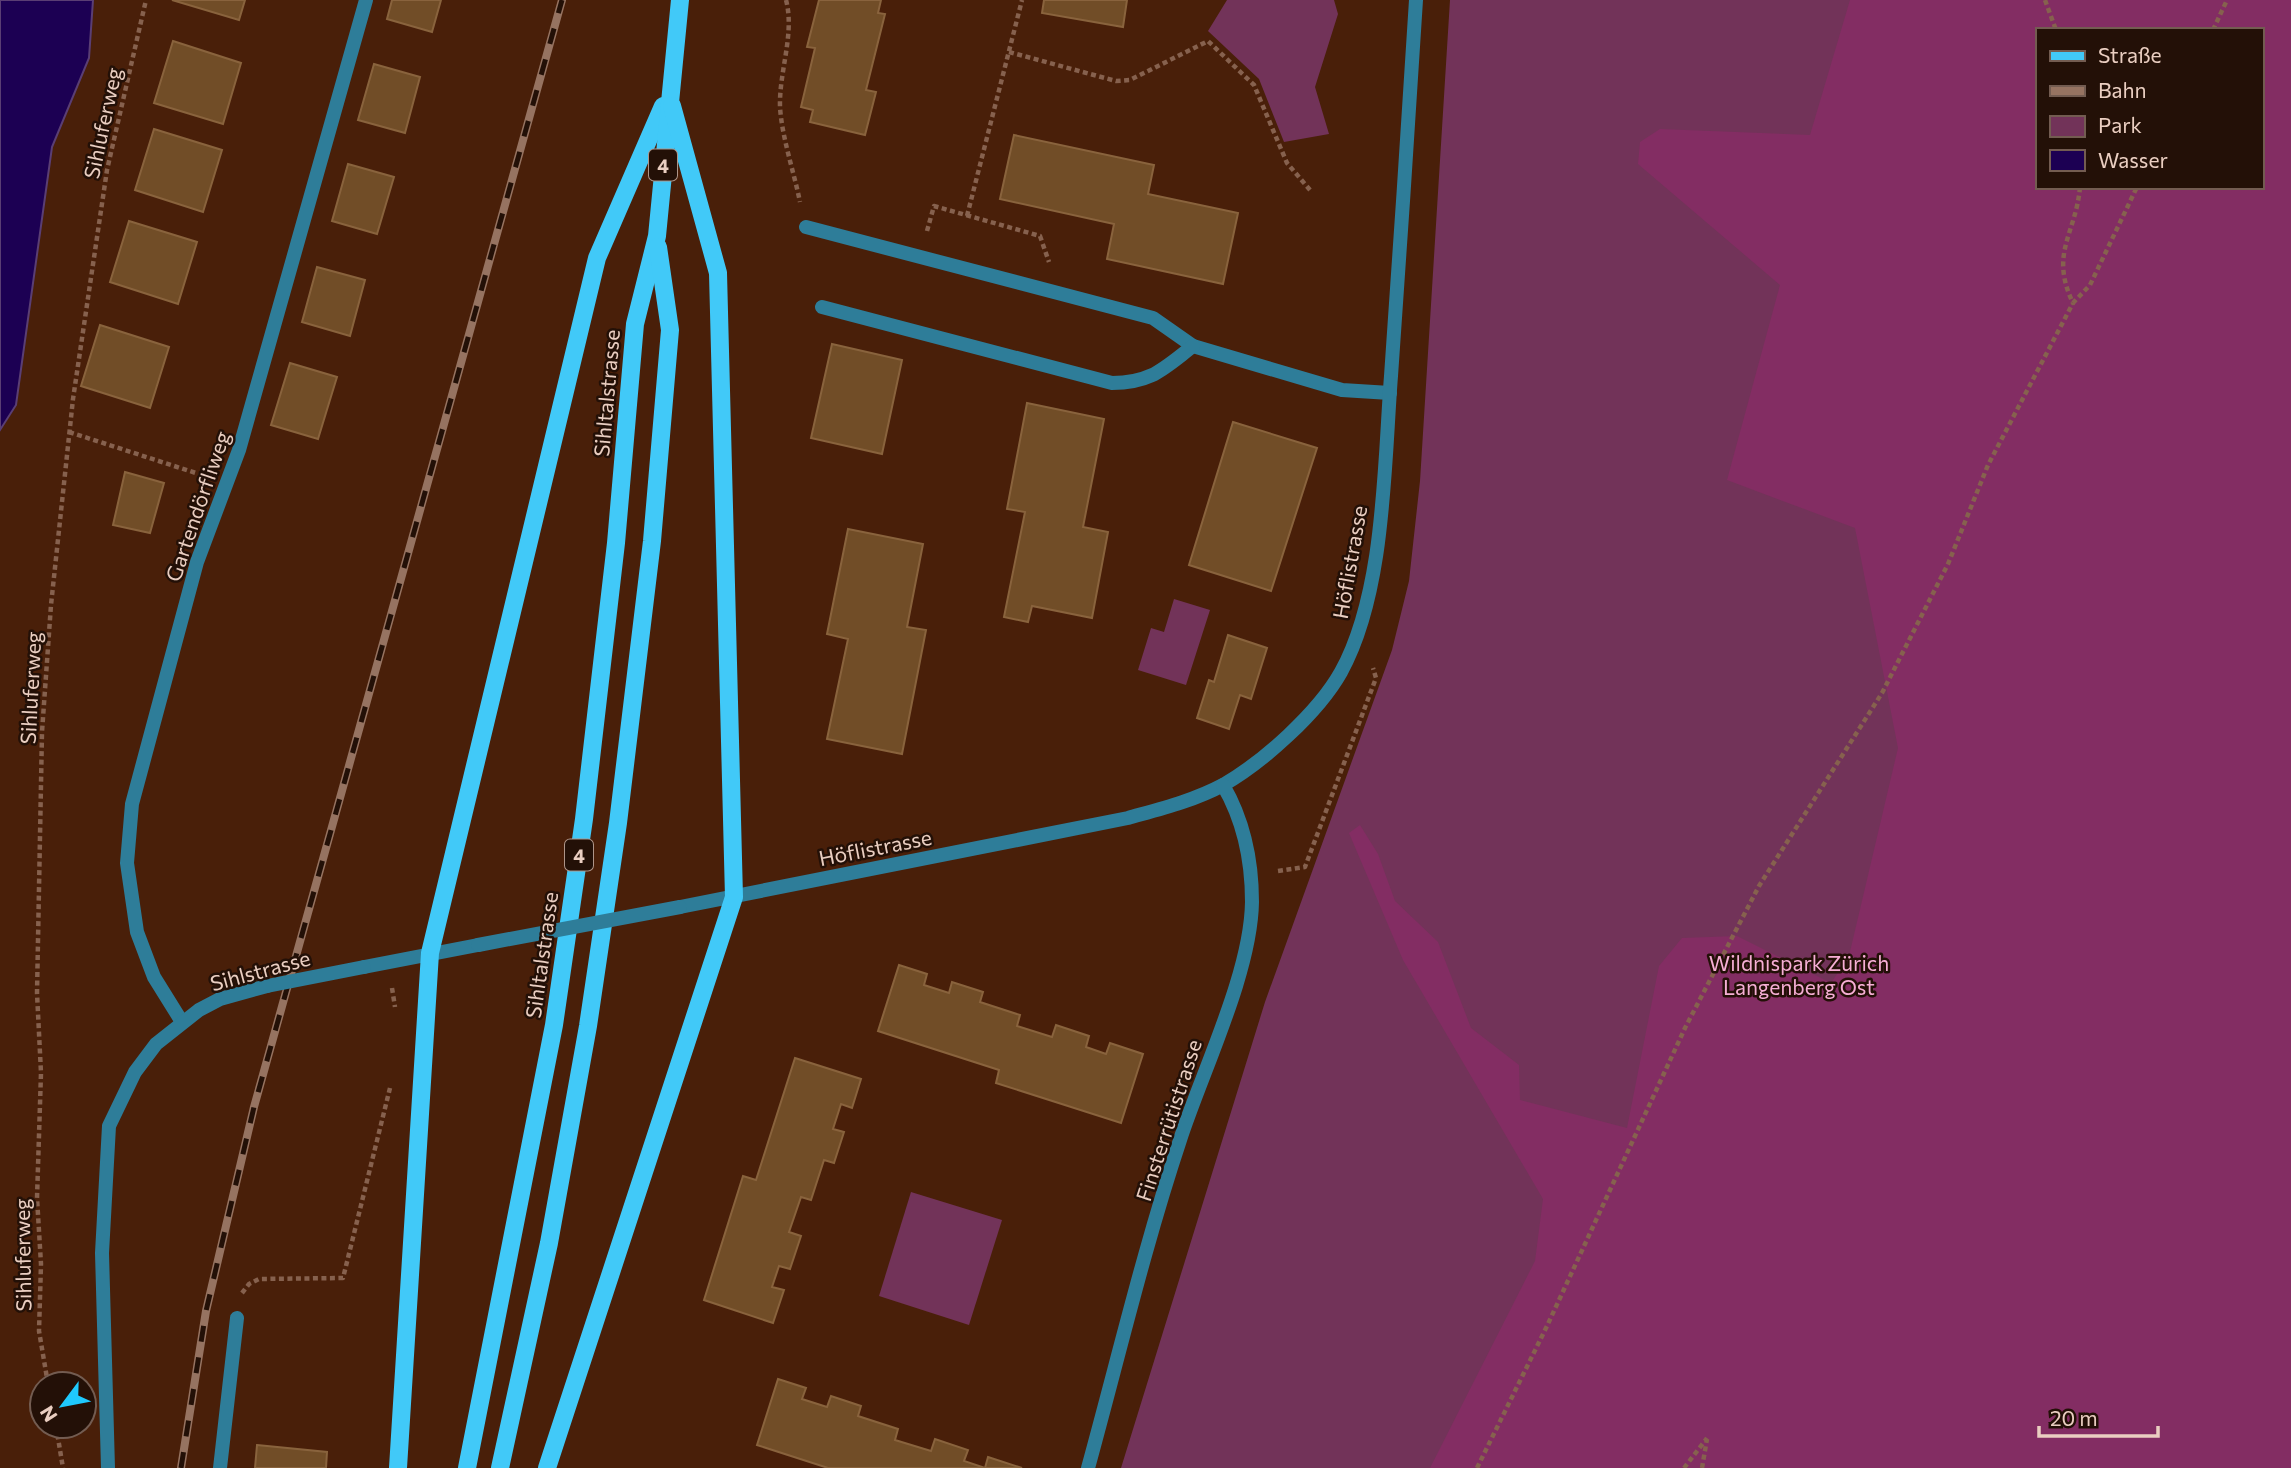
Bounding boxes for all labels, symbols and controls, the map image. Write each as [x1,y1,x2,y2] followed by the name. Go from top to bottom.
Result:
[2036,28,2263,189] legend
[2098,42,2162,67] text: Straße
[78,65,126,181] street label: Sihluferweg
[2098,77,2147,102] text: Bahn
[2098,112,2142,137] text: Park
[2098,147,2168,172] text: Wasser
[649,150,677,181] road number: 4
[588,328,624,458] street label: Sihltalstrasse
[160,428,234,584] street label: Gartendörfliweg
[1327,503,1371,621] street label: Höflistrasse
[15,631,45,745] street label: Sihluferweg
[816,824,934,870] street label: Höflistrasse
[565,840,593,870] road number: 4
[520,890,562,1020] street label: Sihltalstrasse
[207,945,313,995] street label: Sihlstrasse
[1709,950,1889,999] park label: Wildnispark Zürich Langenberg Ost
[1130,1036,1206,1204] street label: Finsterrütistrasse
[9,1198,35,1312] street label: Sihluferweg
[28,1370,98,1440] north arrow
[2039,1394,2158,1438] scale bar
[35,1402,62,1426] text: N
[2050,1405,2098,1430] text: 20 m

